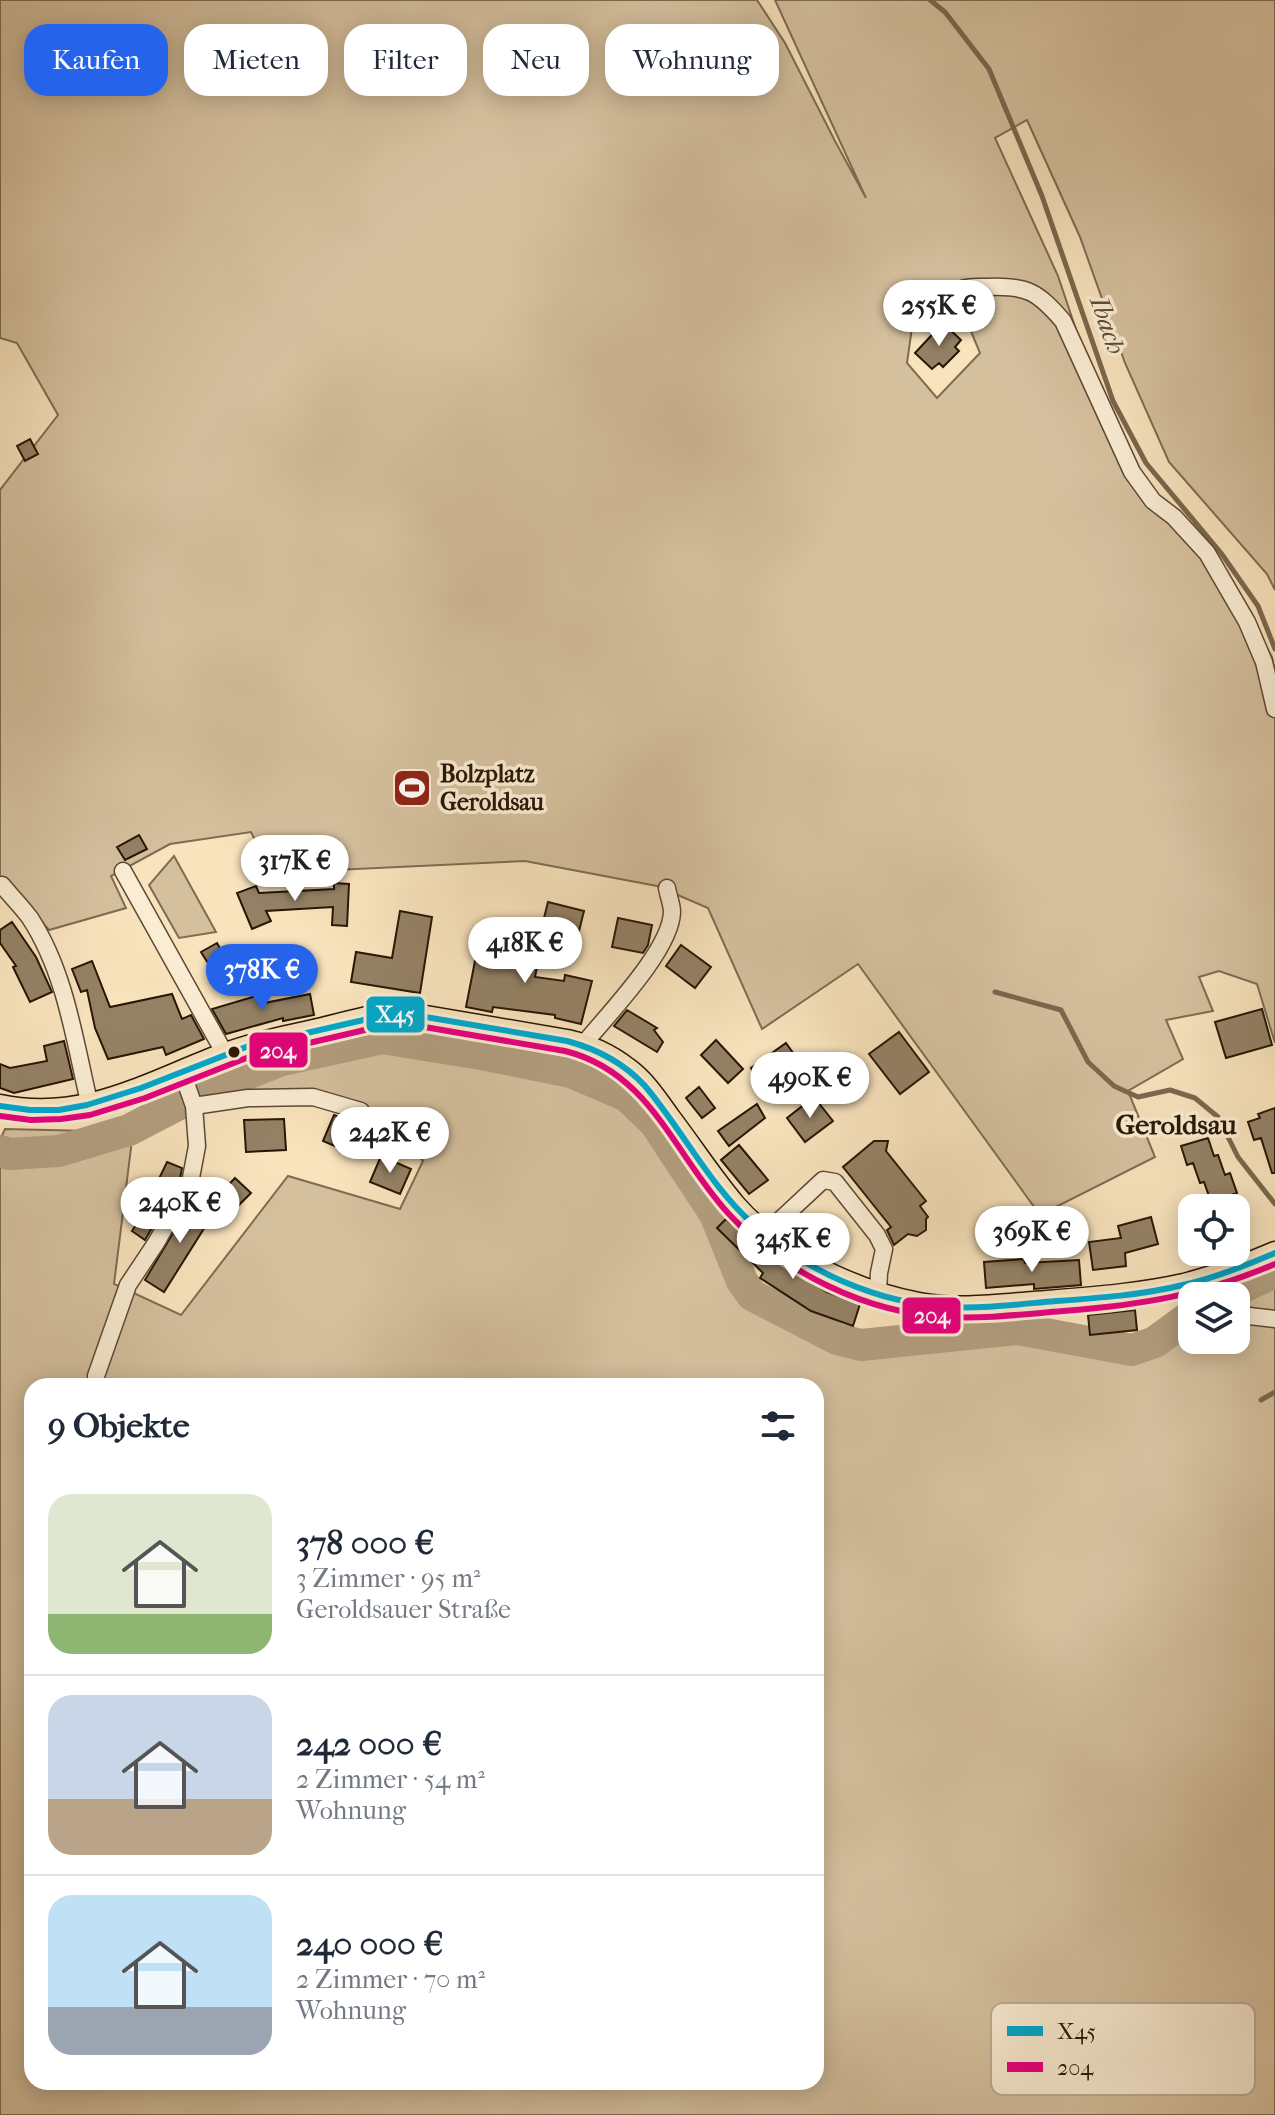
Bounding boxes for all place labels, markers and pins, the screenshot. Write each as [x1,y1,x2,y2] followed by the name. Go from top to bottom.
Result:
[874,280,1004,348] pin: 255K €
[440,760,544,816] place label: Bolzplatz Geroldsau
[391,767,433,809] sports icon: Bolzplatz Geroldsau
[230,835,360,903] pin: 317K €
[460,917,590,985] pin: 418K €
[197,944,327,1012] pin: 378K €
[226,1044,242,1060] unlabelled marker
[745,1052,875,1120] pin: 490K €
[325,1107,455,1175] pin: 242K €
[115,1177,245,1245] pin: 240K €
[967,1206,1097,1274] pin: 369K €
[728,1213,858,1281] pin: 345K €

